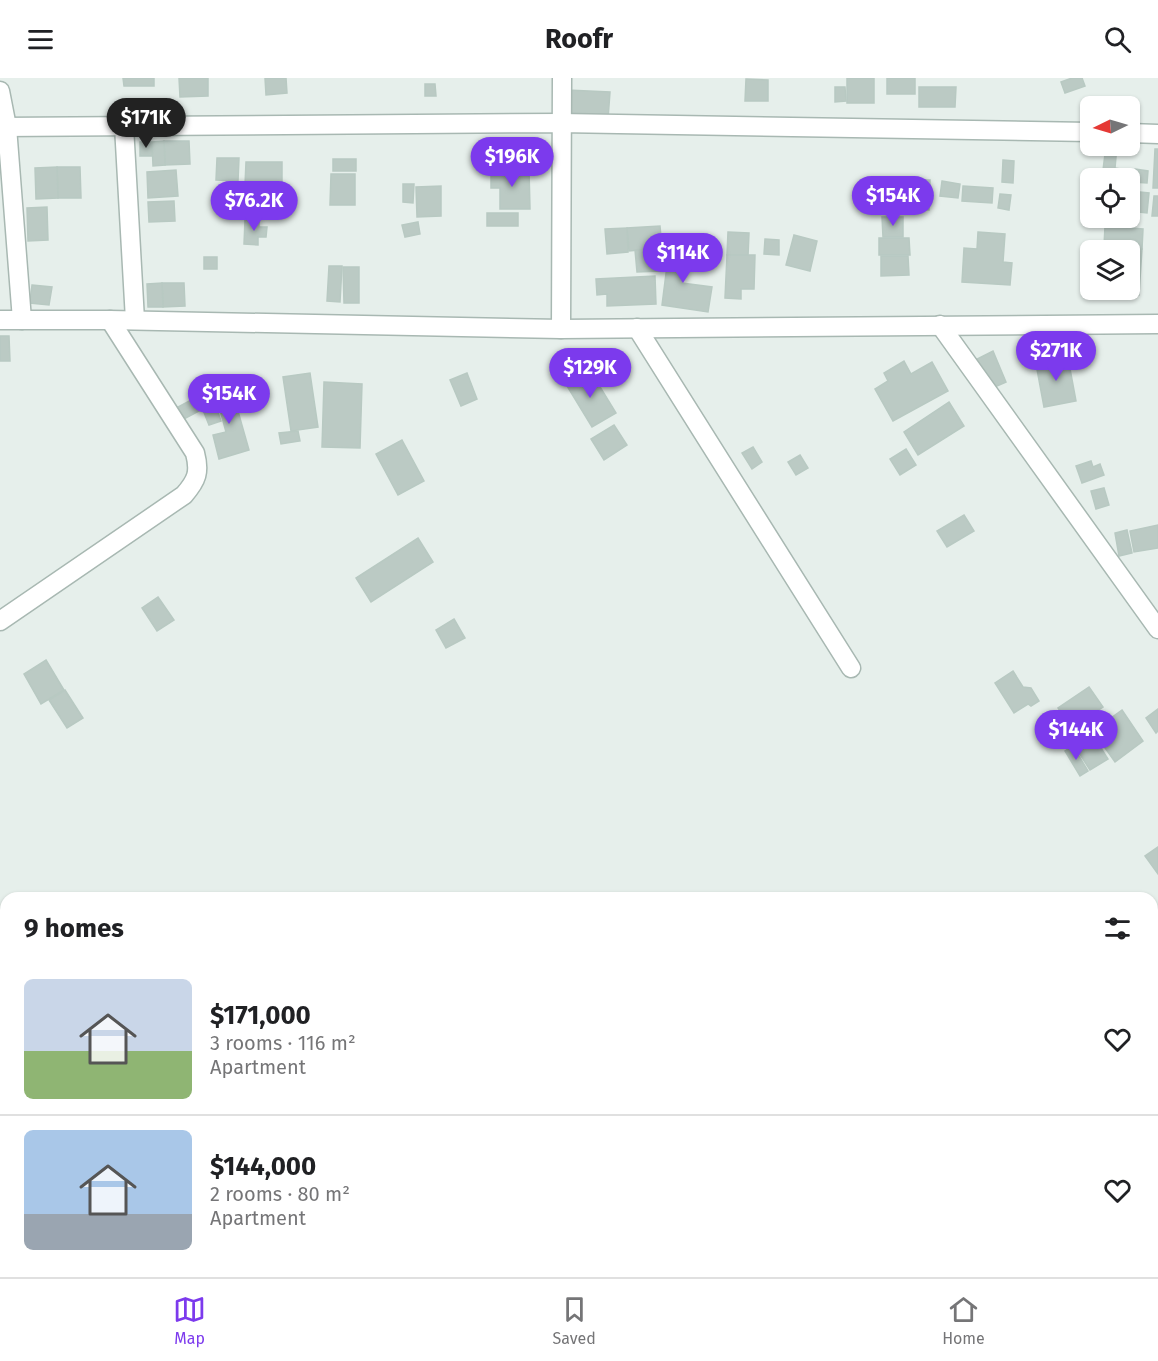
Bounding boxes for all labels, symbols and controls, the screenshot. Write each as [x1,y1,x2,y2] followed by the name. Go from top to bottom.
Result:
[24,23,57,56] icon: menu
[545,23,613,55] text: Roofr
[1101,23,1134,56] icon: search
[1080,96,1140,156] north arrow
[1080,96,1140,300] map controls
[104,98,188,149] pin: $171K
[121,105,171,129] text: $171K
[470,137,554,188] pin: $196K
[485,144,539,168] text: $196K
[1080,168,1140,228] button: locate
[851,176,935,227] pin: $154K
[205,181,303,232] pin: $76.2K
[866,183,920,207] text: $154K
[225,188,283,212] text: $76.2K
[641,233,725,284] pin: $114K
[657,240,709,264] text: $114K
[1080,240,1140,300] button: layers
[1014,331,1098,382] pin: $271K
[1030,338,1082,362] text: $271K
[548,348,632,399] pin: $129K
[563,355,617,379] text: $129K
[187,374,271,425] pin: $154K
[202,381,256,405] text: $154K
[1034,710,1118,761] pin: $144K
[1049,717,1103,741] text: $144K
[1101,912,1134,945] icon: filters
[24,913,124,944] text: 9 homes
[210,1000,311,1031] text: $171,000
[72,1003,144,1075] icon: home
[1101,1023,1134,1056] icon: heart
[210,1031,356,1055] text: 3 rooms · 116 m²
[210,1055,306,1079] text: Apartment
[210,1151,316,1182] text: $144,000
[72,1154,144,1226] icon: home
[1101,1174,1134,1207] icon: heart
[210,1182,350,1206] text: 2 rooms · 80 m²
[210,1206,306,1230] text: Apartment
[173,1293,206,1348] tab: Map
[553,1293,596,1348] tab: Saved
[942,1293,985,1348] tab: Home

